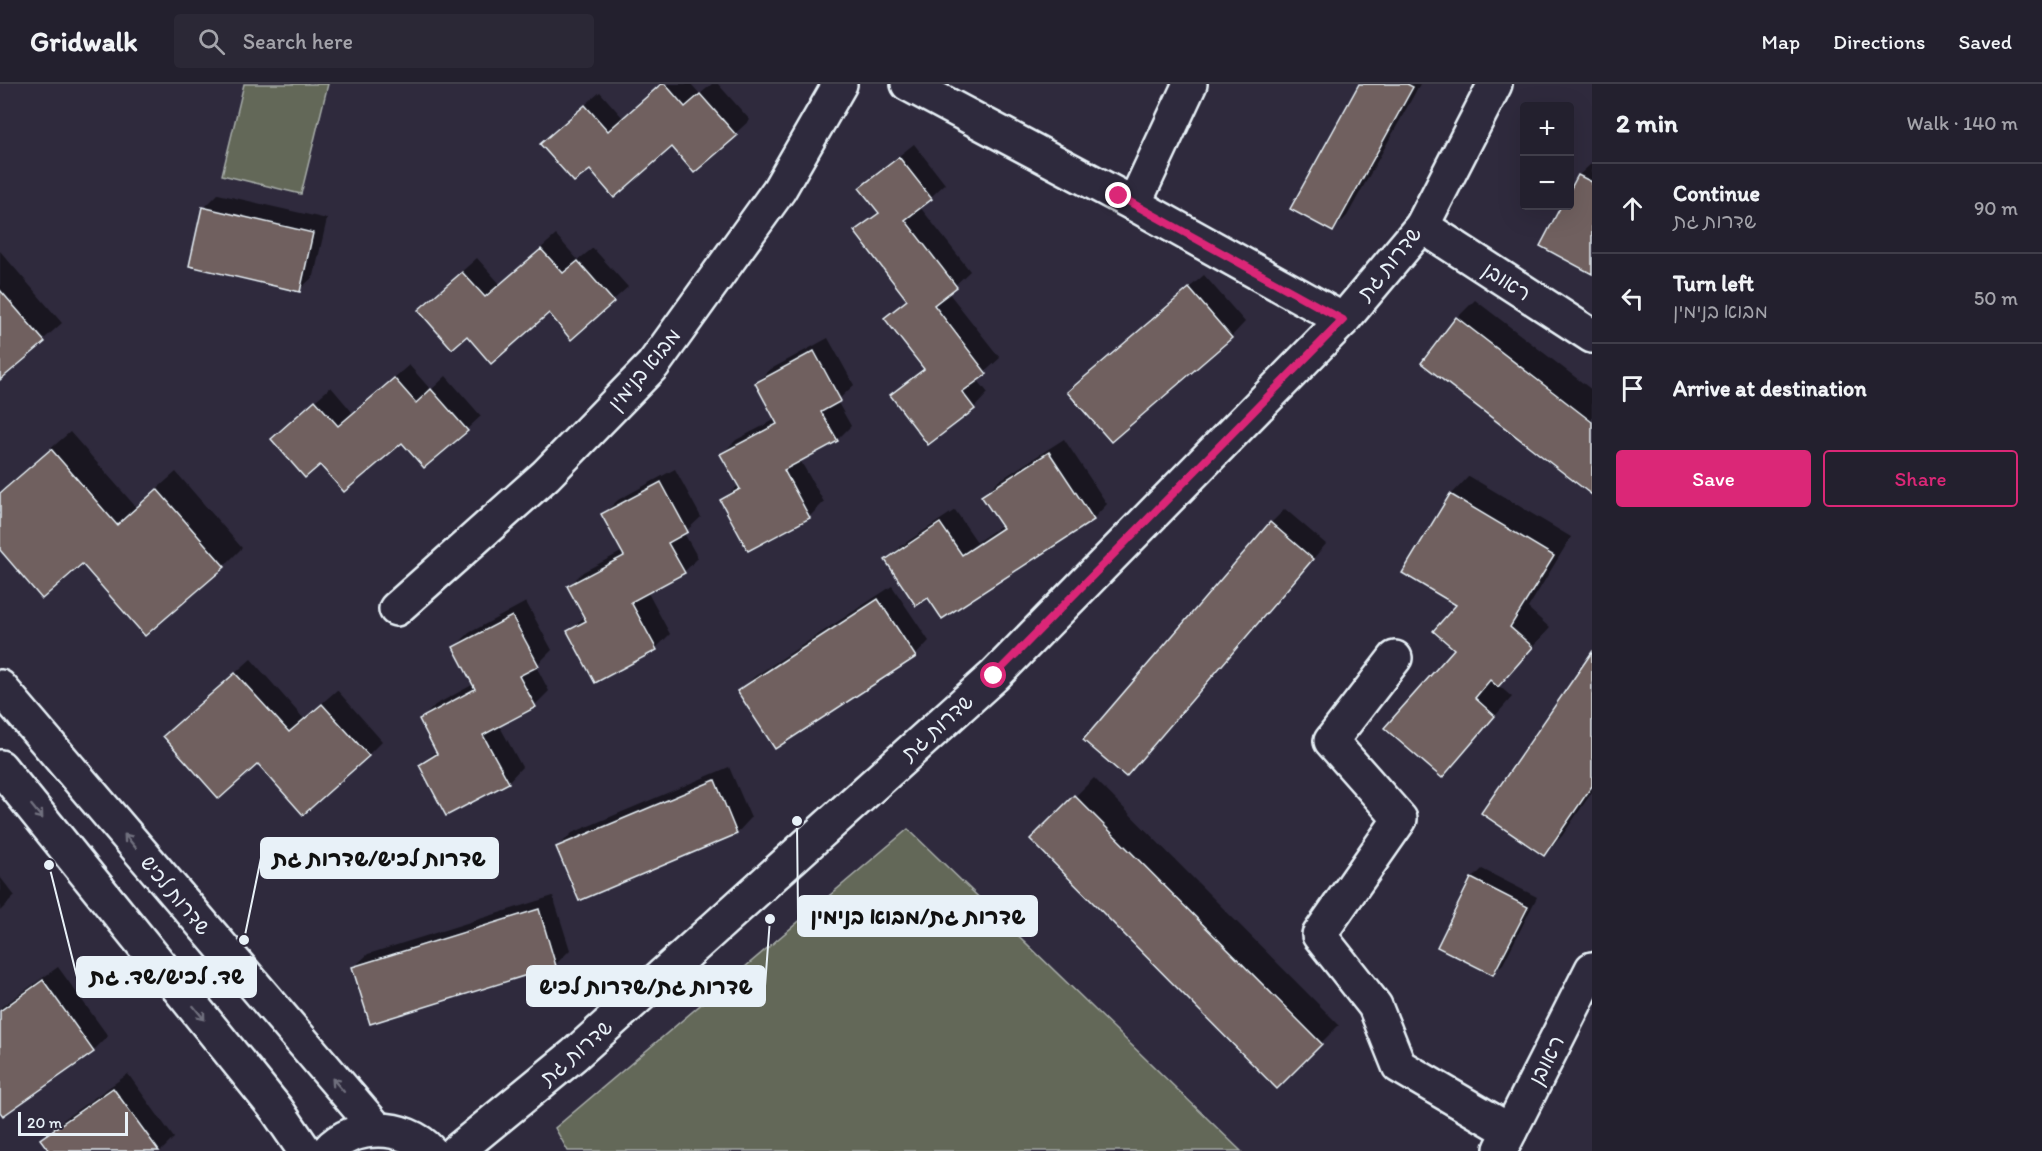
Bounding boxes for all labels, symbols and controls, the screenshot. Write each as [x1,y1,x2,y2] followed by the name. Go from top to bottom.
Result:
[174,14,594,68] search box
[30,24,138,58] text: Gridwalk
[195,25,228,58] icon: search
[243,28,353,55] text: Search here
[1762,29,1800,54] text: Map
[1833,29,1925,54] text: Directions
[1958,29,2012,54] text: Saved
[1520,102,1574,210] map controls
[1520,102,1574,156] button: +
[1616,107,1678,139] text: 2 min
[1907,111,2018,135] text: Walk · 140 m
[1520,156,1574,210] button: −
[1673,180,1760,207] text: Continue
[1105,182,1131,208] route end
[1616,192,1649,225] icon: ahead
[1974,196,2018,220] text: 90 m
[1673,209,1756,233] text: שדרות גת
[1351,221,1426,306] street label: שדרות גת
[1478,256,1536,307] street label: ראובן
[1673,270,1754,297] text: Turn left
[1616,282,1649,315] icon: left
[1974,286,2018,310] text: 50 m
[1673,299,1768,323] text: מבוא בנימין
[602,323,686,416] street label: מבוא בנימין
[1616,372,1649,405] icon: arrive
[1673,375,1867,402] text: Arrive at destination
[1616,450,1811,507] button: Save
[1823,450,2018,507] button: Share
[980,662,1006,688] route start
[895,688,978,766] street label: שדרות גת
[30,804,43,820] one-way arrow
[123,834,137,849] one-way arrow
[261,838,498,878] callout: שדרות לכיש/שדרות גת
[270,845,486,872] text: שדרות לכיש/שדרות גת
[136,850,216,940] street label: שדרות לכיש
[798,896,1037,936] callout: שדרות גת/מבוא בנימין
[810,903,1026,930] text: שדרות גת/מבוא בנימין
[77,957,256,997] callout: שד. לכיש/שד. גת
[88,963,244,990] text: שד. לכיש/שד. גת
[527,966,765,1006] callout: שדרות גת/שדרות לכיש
[539,973,753,1000] text: שדרות גת/שדרות לכיש
[193,1004,206,1020] one-way arrow
[534,1014,617,1091] street label: שדרות גת
[1523,1031,1570,1089] street label: ראובן
[331,1078,345,1093] one-way arrow
[18,1109,128,1136] scale bar
[27,1113,62,1132] text: 20 m

